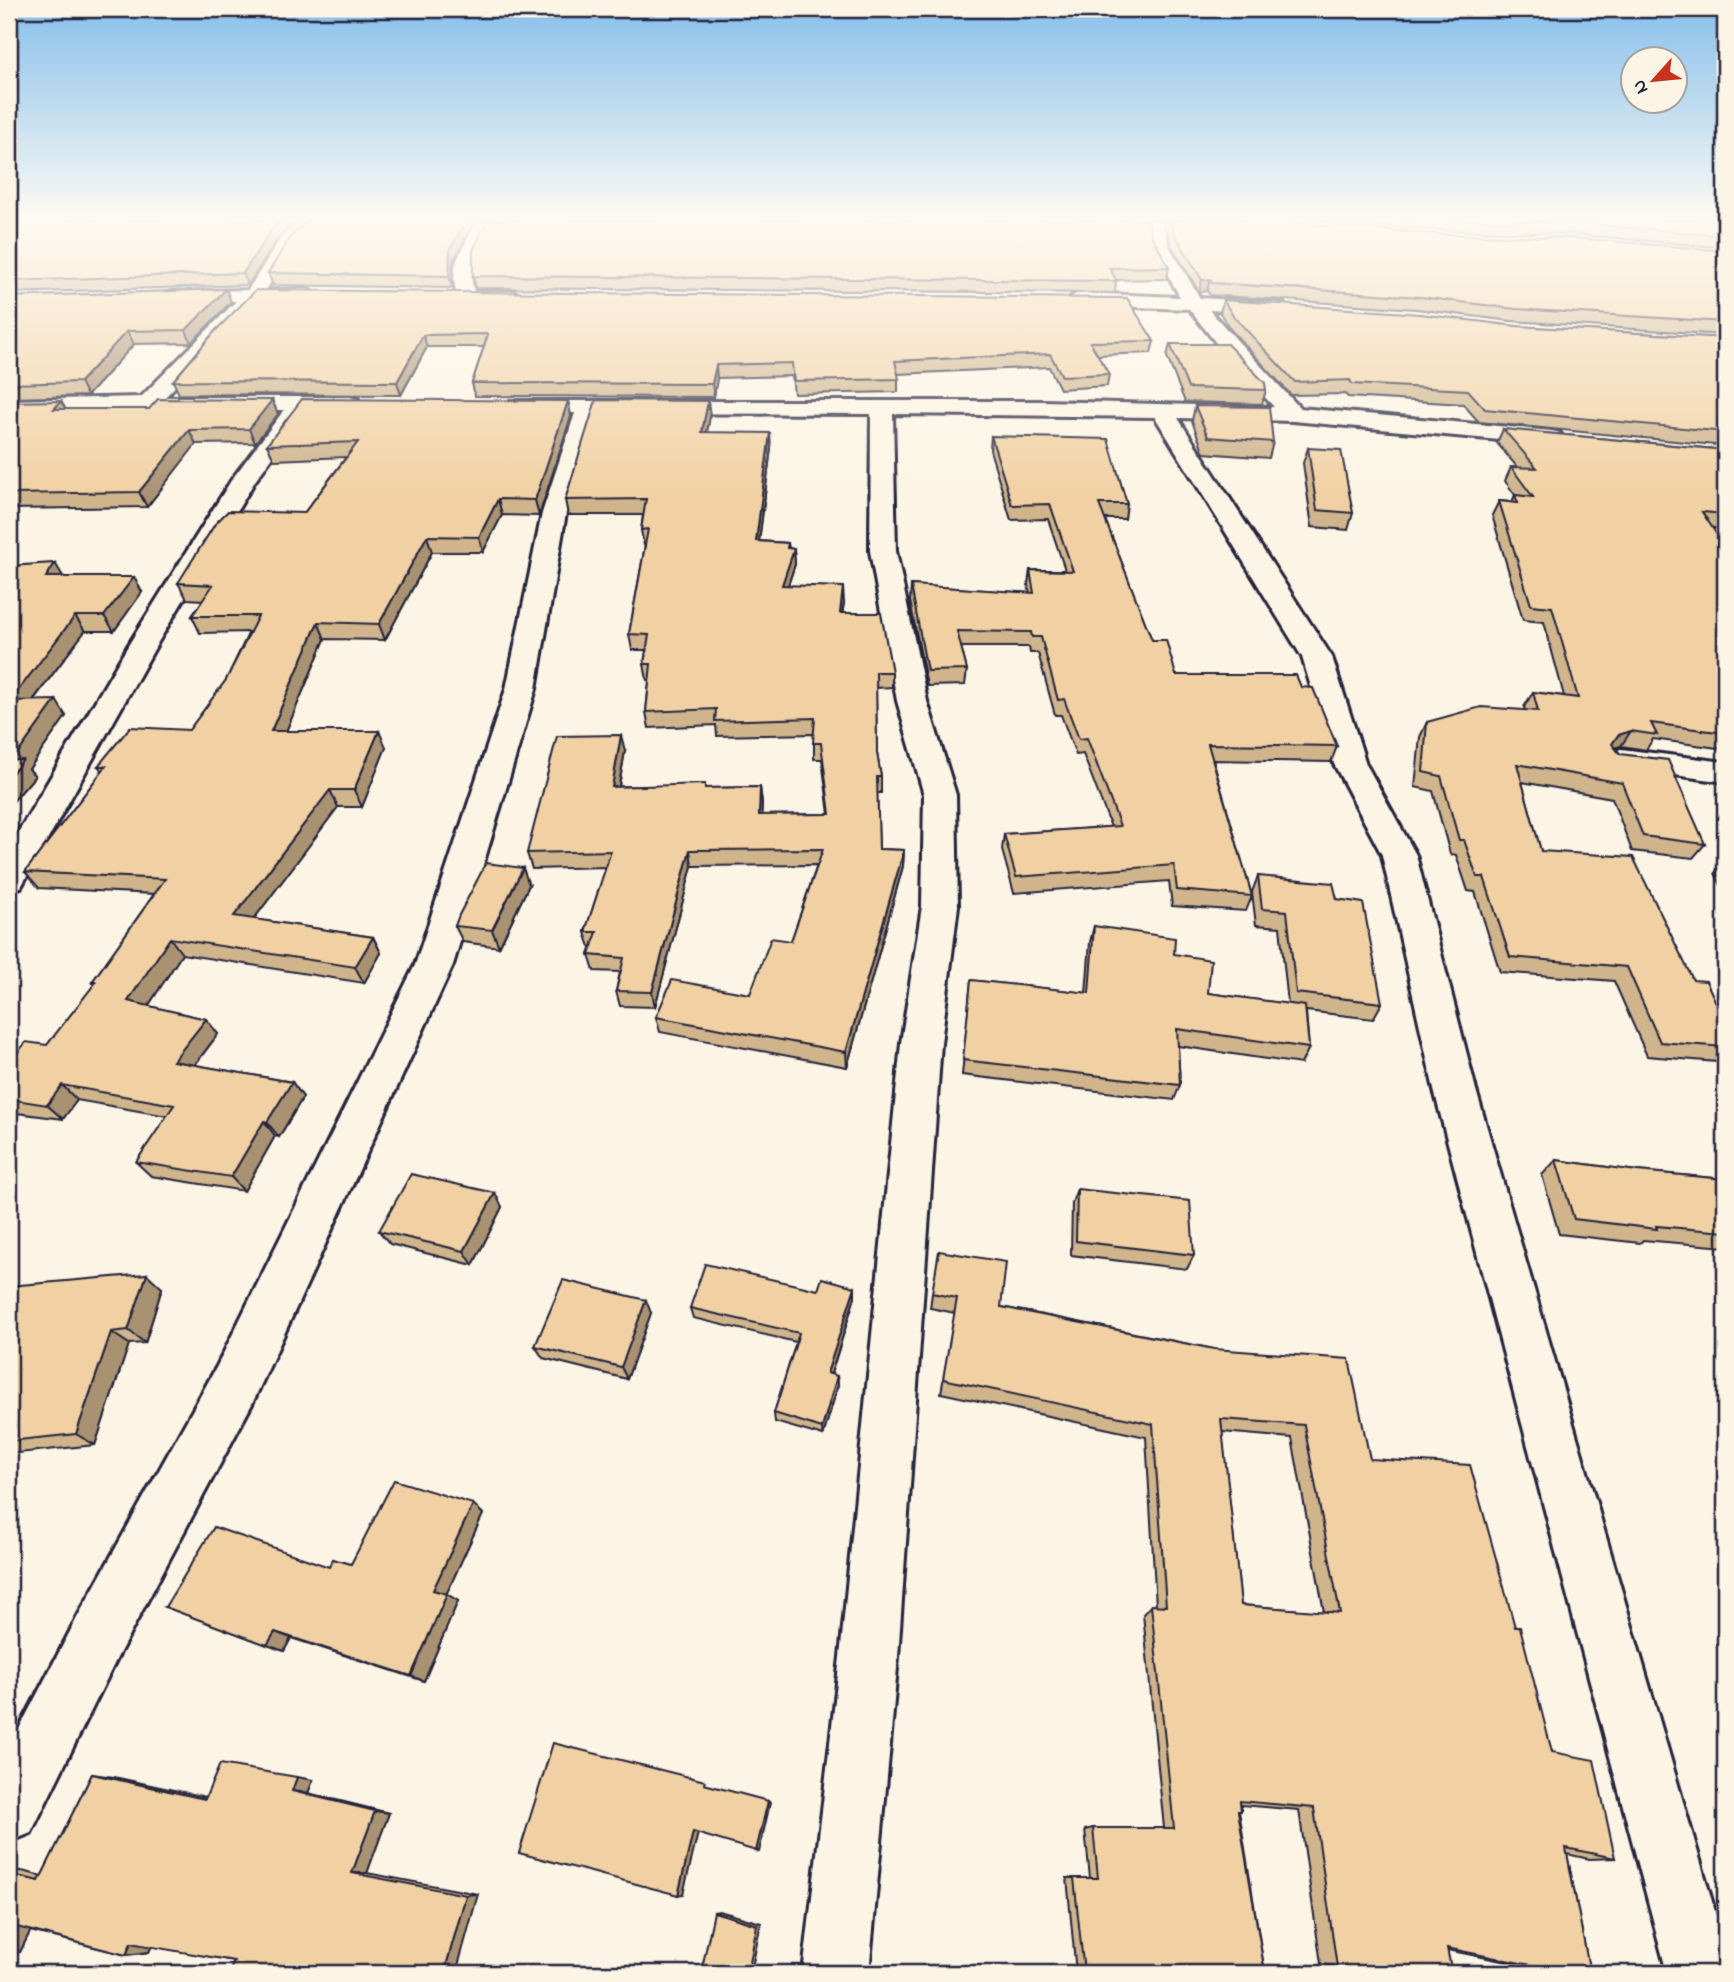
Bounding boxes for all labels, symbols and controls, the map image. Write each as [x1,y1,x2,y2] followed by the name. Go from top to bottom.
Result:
[1618,46,1688,116] north arrow
[1626,75,1656,98] text: N

